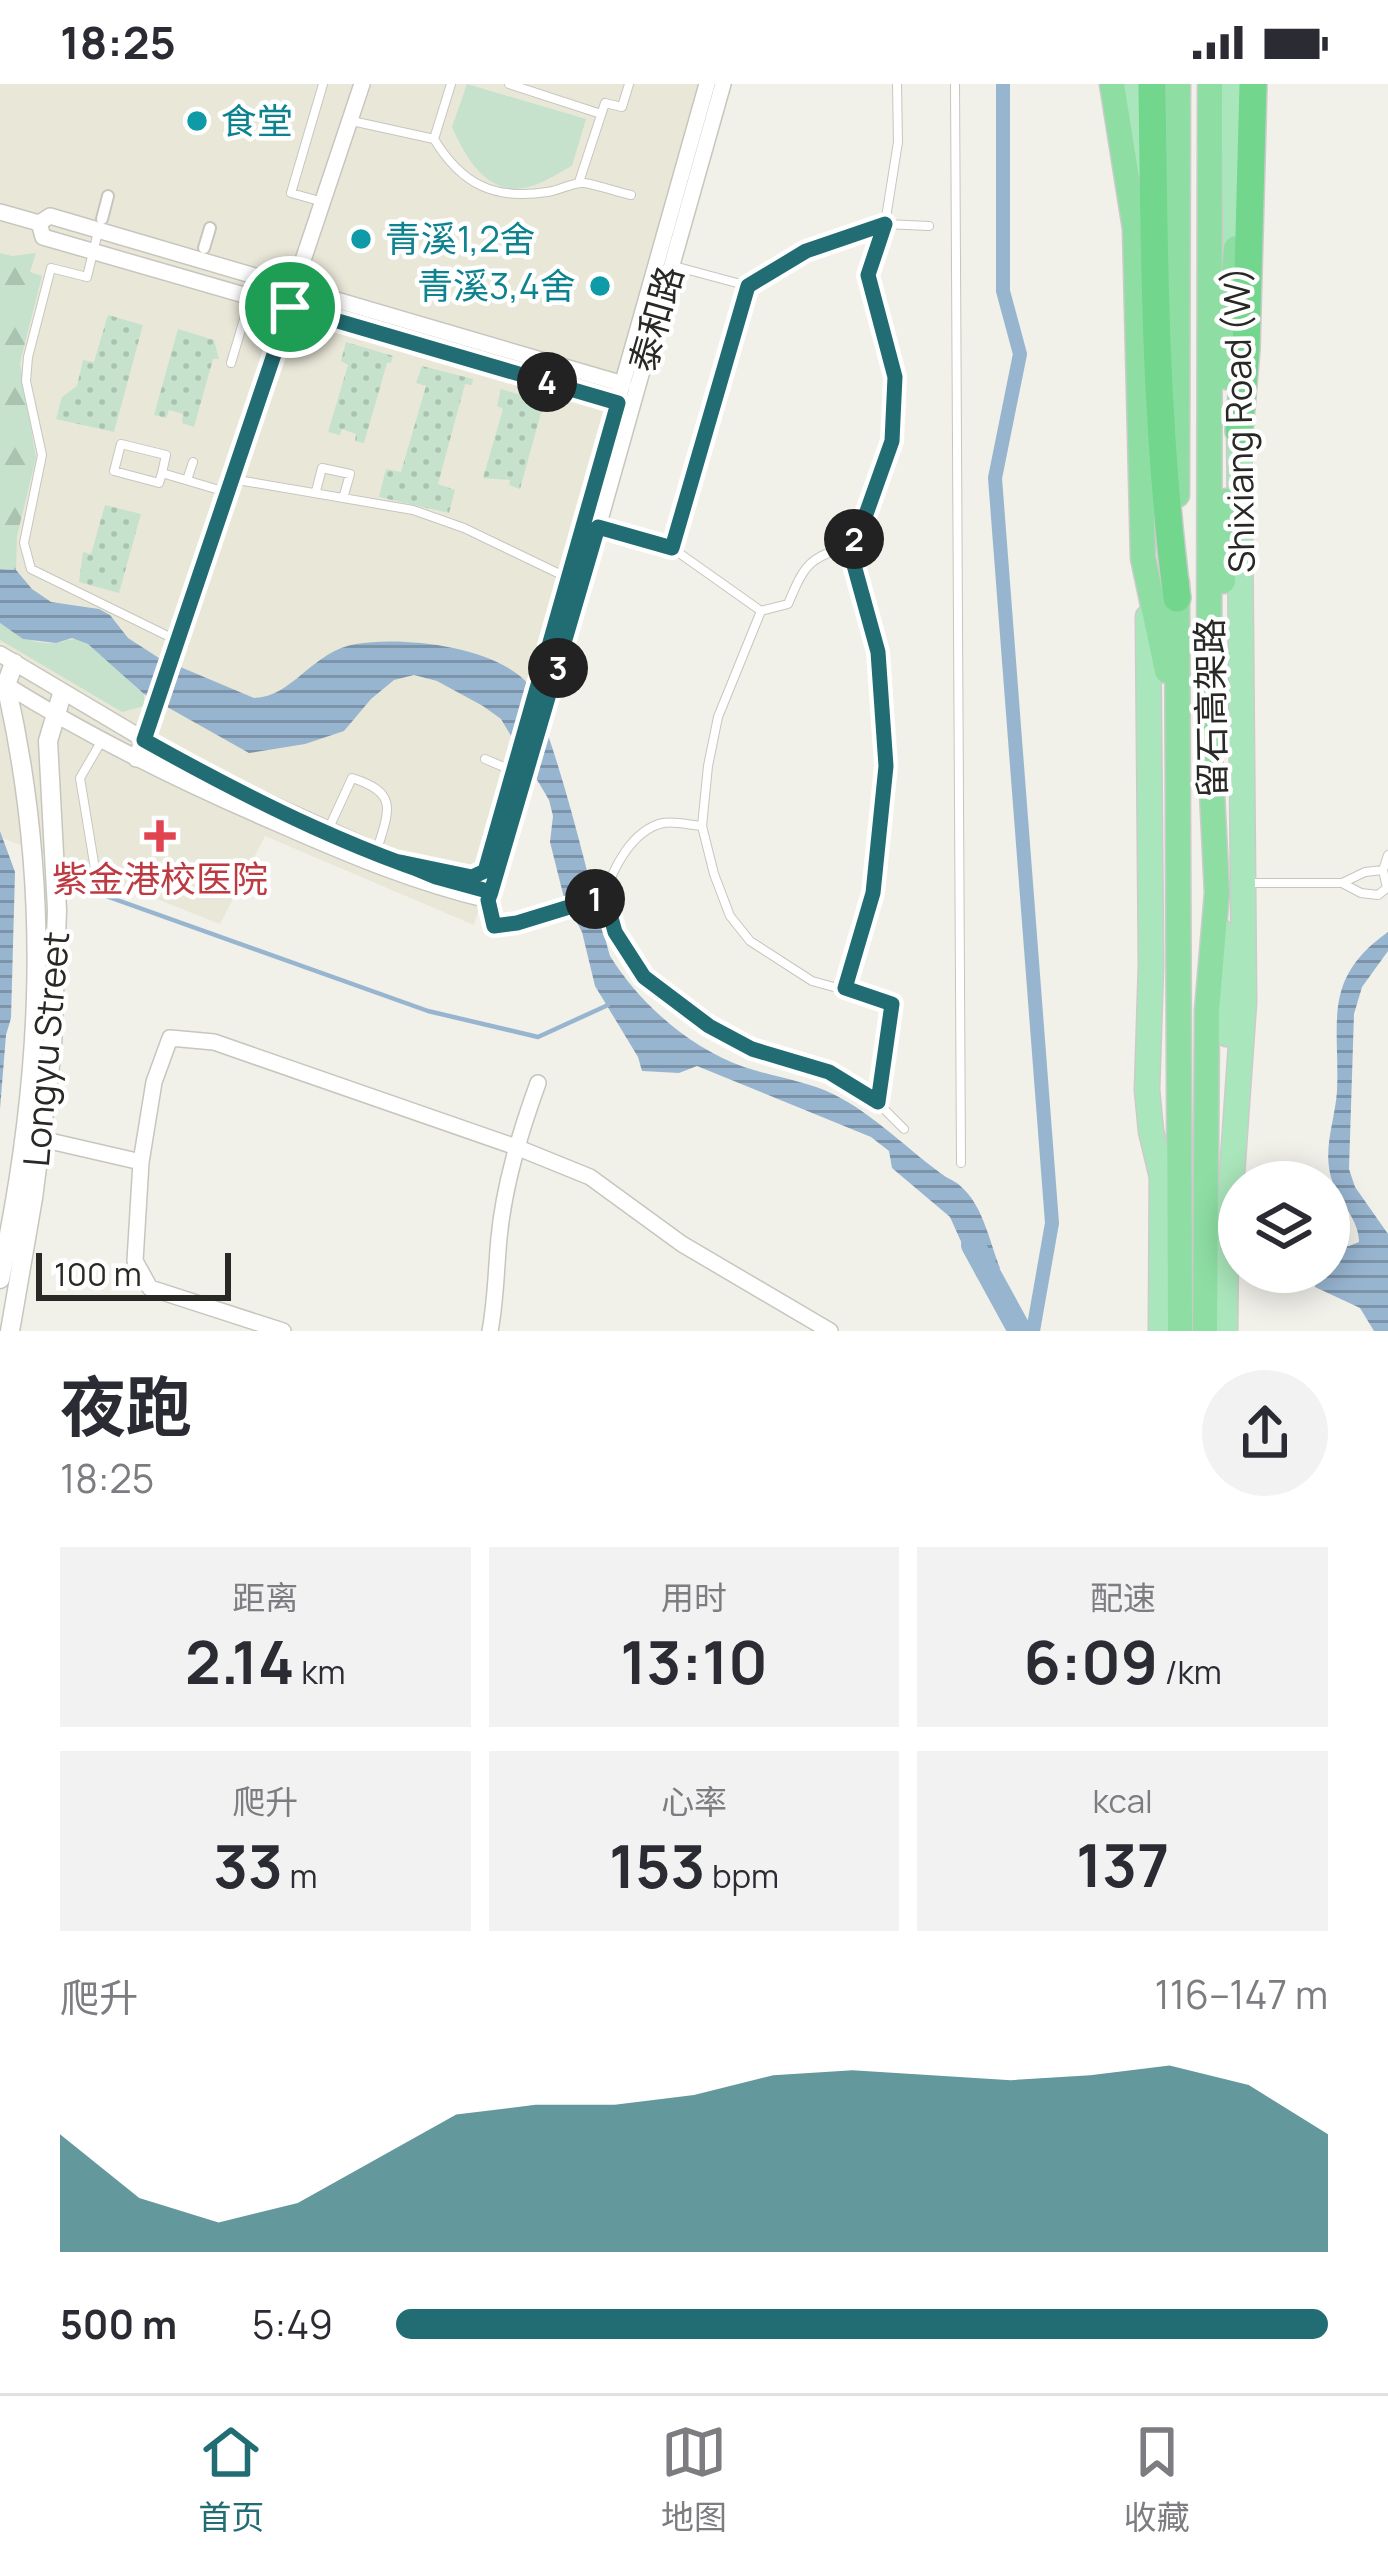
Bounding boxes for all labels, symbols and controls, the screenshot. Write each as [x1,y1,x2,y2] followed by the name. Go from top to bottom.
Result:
[60,11,176,73] text: 18:25
[221,96,293,145] place label: 食堂
[184,108,210,134] marker: 食堂
[385,214,536,263] place label: 青溪1,2舍
[348,226,374,252] marker: 青溪1,2舍
[239,256,341,358] pin
[617,260,694,378] street label: 泰和路
[417,261,576,310] place label: 青溪3,4舍
[1211,267,1266,573] street label: Shixiang Road (W)
[587,273,613,299] marker: 青溪3,4舍
[257,274,323,340] icon: arrive
[517,352,577,412] pin: 4
[537,359,557,404] text: 4
[824,509,884,569] pin: 2
[844,516,864,561] text: 2
[1184,618,1237,798] street label: 留石高架路
[528,638,588,698] pin: 3
[548,645,568,690] text: 3
[144,820,176,852] marker: 紫金港校医院
[52,854,268,903] place label: 紫金港校医院
[565,869,625,929] pin: 1
[588,876,602,921] text: 1
[11,929,80,1168] street label: Longyu Street
[1218,1161,1350,1293] map controls
[1218,1161,1350,1293] button: layers
[36,1247,231,1300] scale bar
[54,1251,142,1296] text: 100 m
[60,1361,192,1451] text: 夜跑
[1202,1370,1328,1496] button: share
[60,1451,154,1505] text: 18:25
[232,1575,298,1620] text: 距离
[661,1575,727,1620] text: 用时
[1090,1575,1156,1620] text: 配速
[185,1620,295,1702] text: 2.14
[620,1620,768,1702] text: 13:10
[1023,1620,1158,1702] text: 6:09
[295,1649,346,1694] text: km
[1158,1649,1222,1694] text: /km
[1093,1778,1153,1823] text: kcal
[232,1779,298,1824] text: 爬升
[661,1779,727,1824] text: 心率
[1076,1823,1169,1905] text: 137
[213,1824,283,1906] text: 33
[609,1824,705,1906] text: 153
[283,1853,318,1898] text: m
[705,1853,779,1898] text: bpm
[1154,1967,1328,2021] text: 116–147 m
[60,1970,138,2024] text: 爬升
[60,2297,177,2351] text: 500 m
[252,2297,333,2351] text: 5:49
[198,2419,264,2539] tab: 首页
[661,2419,727,2539] tab: 地图
[1124,2419,1190,2539] tab: 收藏

